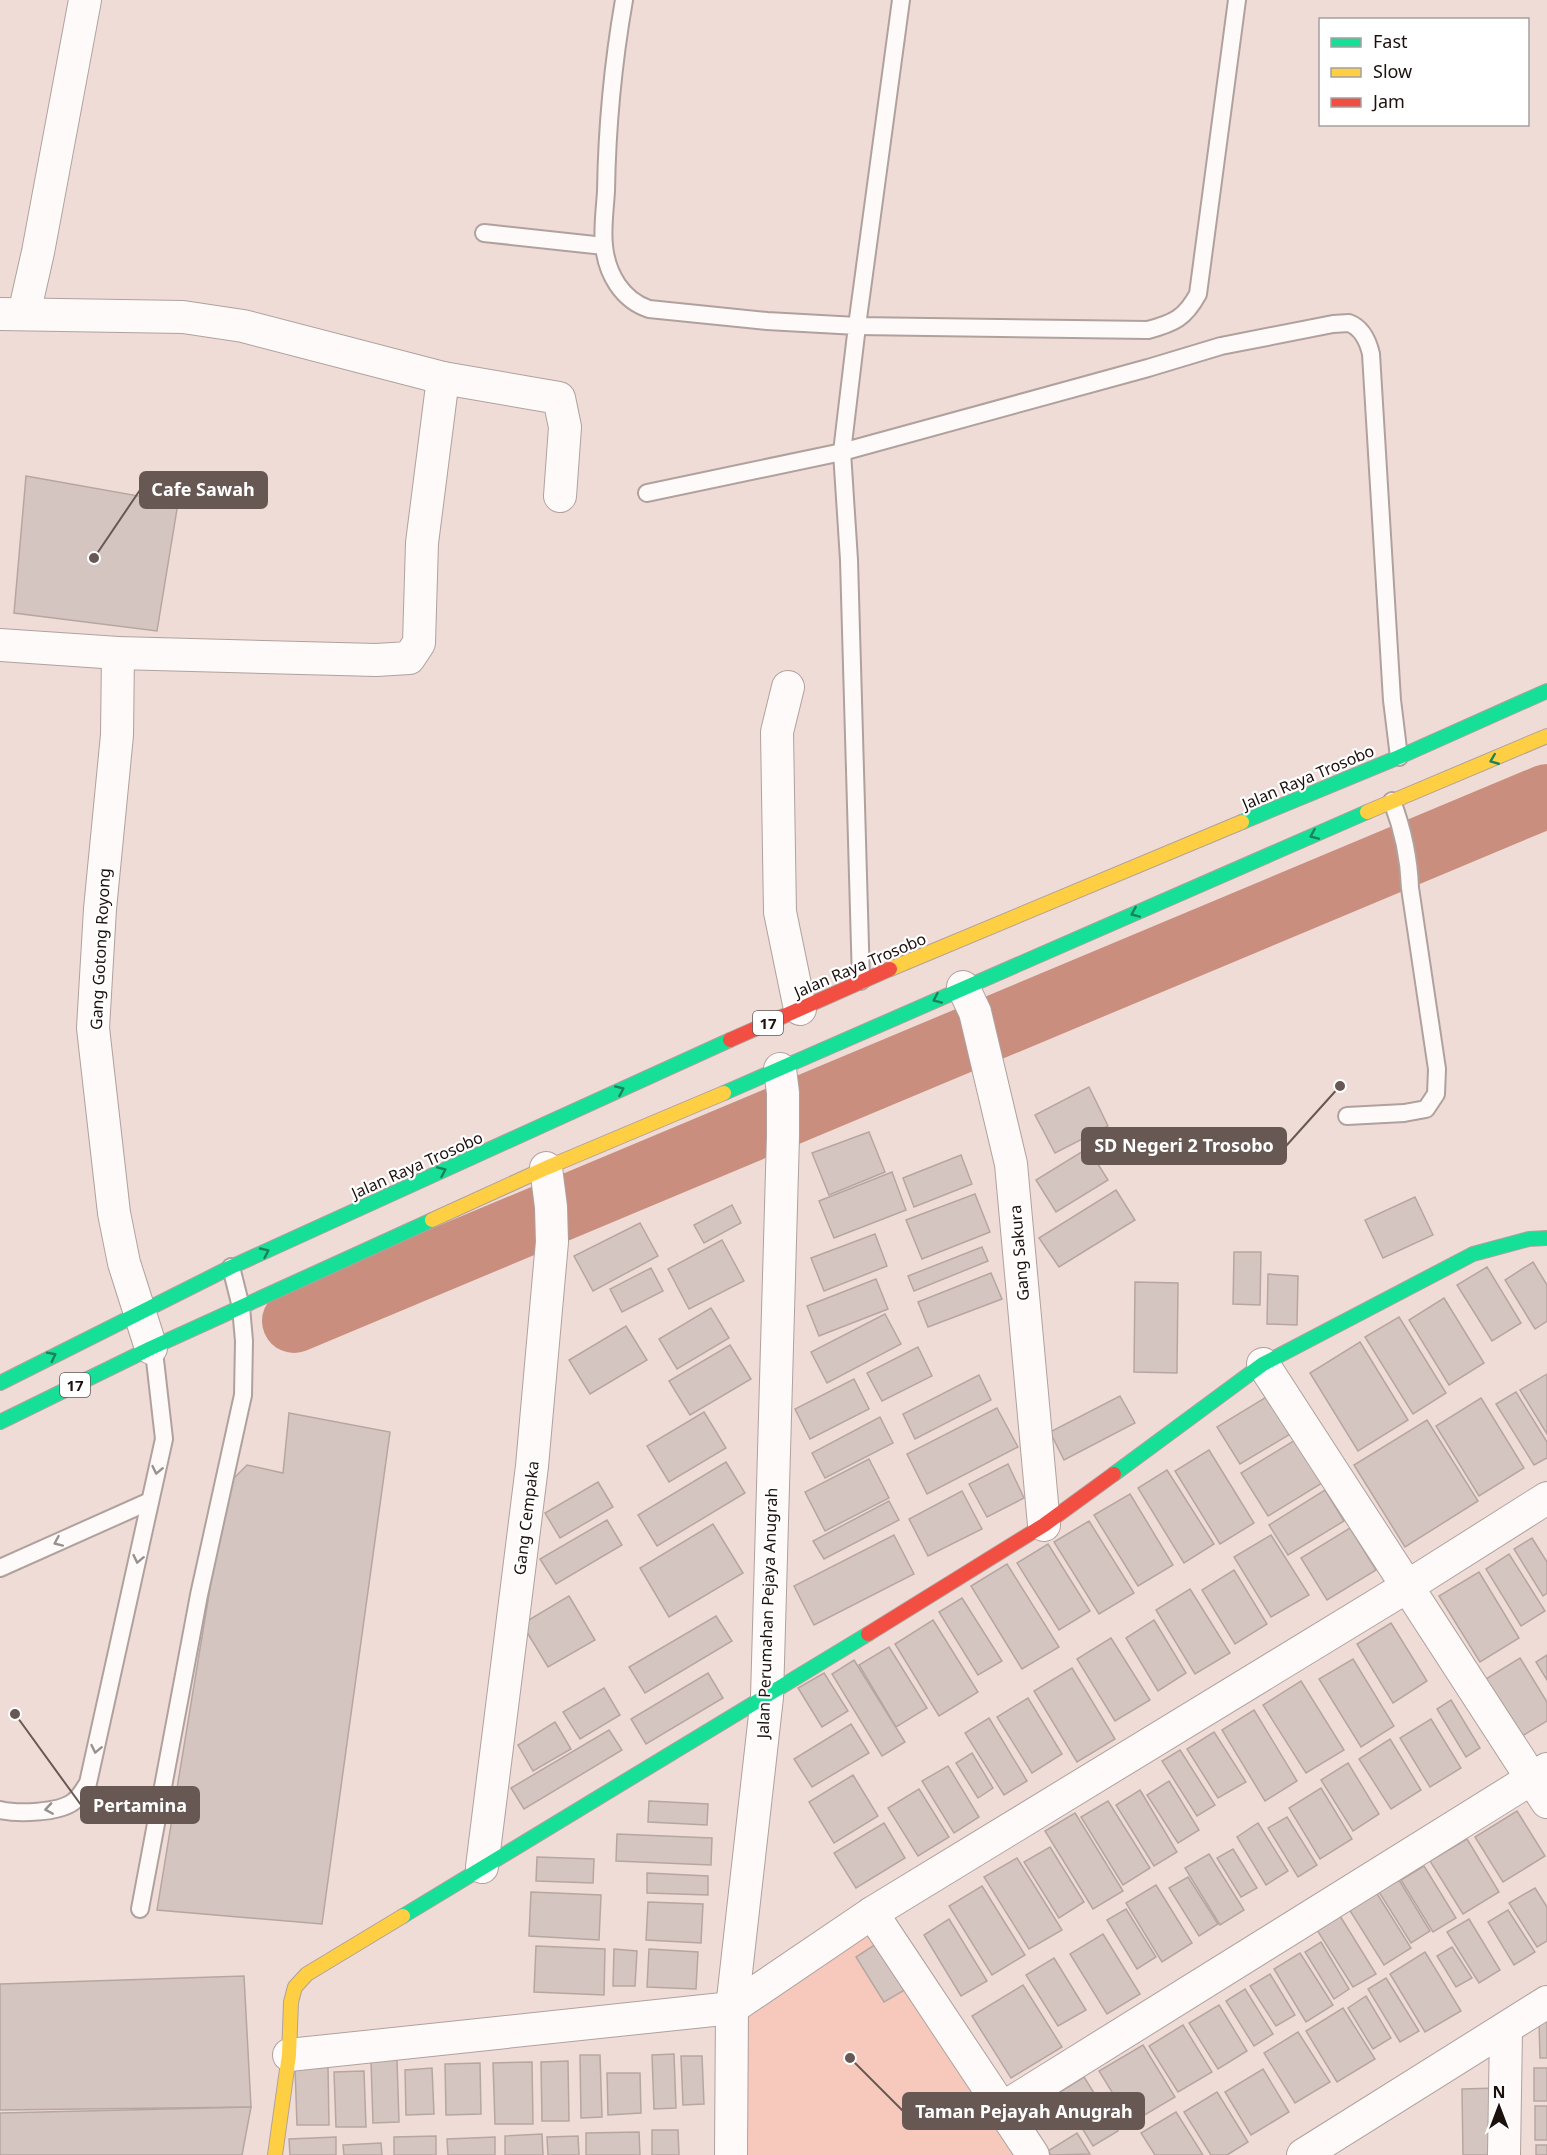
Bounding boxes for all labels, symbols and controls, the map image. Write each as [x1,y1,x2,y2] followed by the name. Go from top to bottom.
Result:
[1319,18,1529,126] legend
[1373,29,1408,53] text: Fast
[1373,59,1412,83] text: Slow
[1371,89,1405,113] text: Jam
[140,472,267,508] callout: Cafe Sawah
[151,477,255,501] text: Cafe Sawah
[1237,739,1377,816] street label: Jalan Raya Trosobo
[1489,753,1500,765] one-way arrow
[1309,828,1320,840] one-way arrow
[85,867,115,1031] street label: Gang Gotong Royong
[1130,905,1141,917] one-way arrow
[789,927,929,1004] street label: Jalan Raya Trosobo
[932,992,943,1004] one-way arrow
[753,1011,783,1035] road number: 17
[614,1086,625,1098] one-way arrow
[346,1126,486,1205] street label: Jalan Raya Trosobo
[1082,1128,1286,1164] callout: SD Negeri 2 Trosobo
[1094,1133,1274,1157] text: SD Negeri 2 Trosobo
[436,1166,447,1178] one-way arrow
[1004,1204,1034,1302] street label: Gang Sakura
[259,1247,270,1259] one-way arrow
[46,1352,57,1364] one-way arrow
[60,1373,90,1397] road number: 17
[508,1460,544,1576] street label: Gang Cempaka
[151,1465,164,1475] one-way arrow
[752,1487,782,1741] street label: Jalan Perumahan Pejaya Anugrah
[54,1535,65,1547] one-way arrow
[132,1553,145,1563] one-way arrow
[90,1744,103,1754] one-way arrow
[81,1787,199,1823] callout: Pertamina
[93,1793,187,1817] text: Pertamina
[45,1803,54,1815] one-way arrow
[1469,2077,1529,2137] north arrow
[1492,2081,1506,2103] text: N
[903,2093,1144,2129] callout: Taman Pejayah Anugrah
[915,2099,1133,2123] text: Taman Pejayah Anugrah

